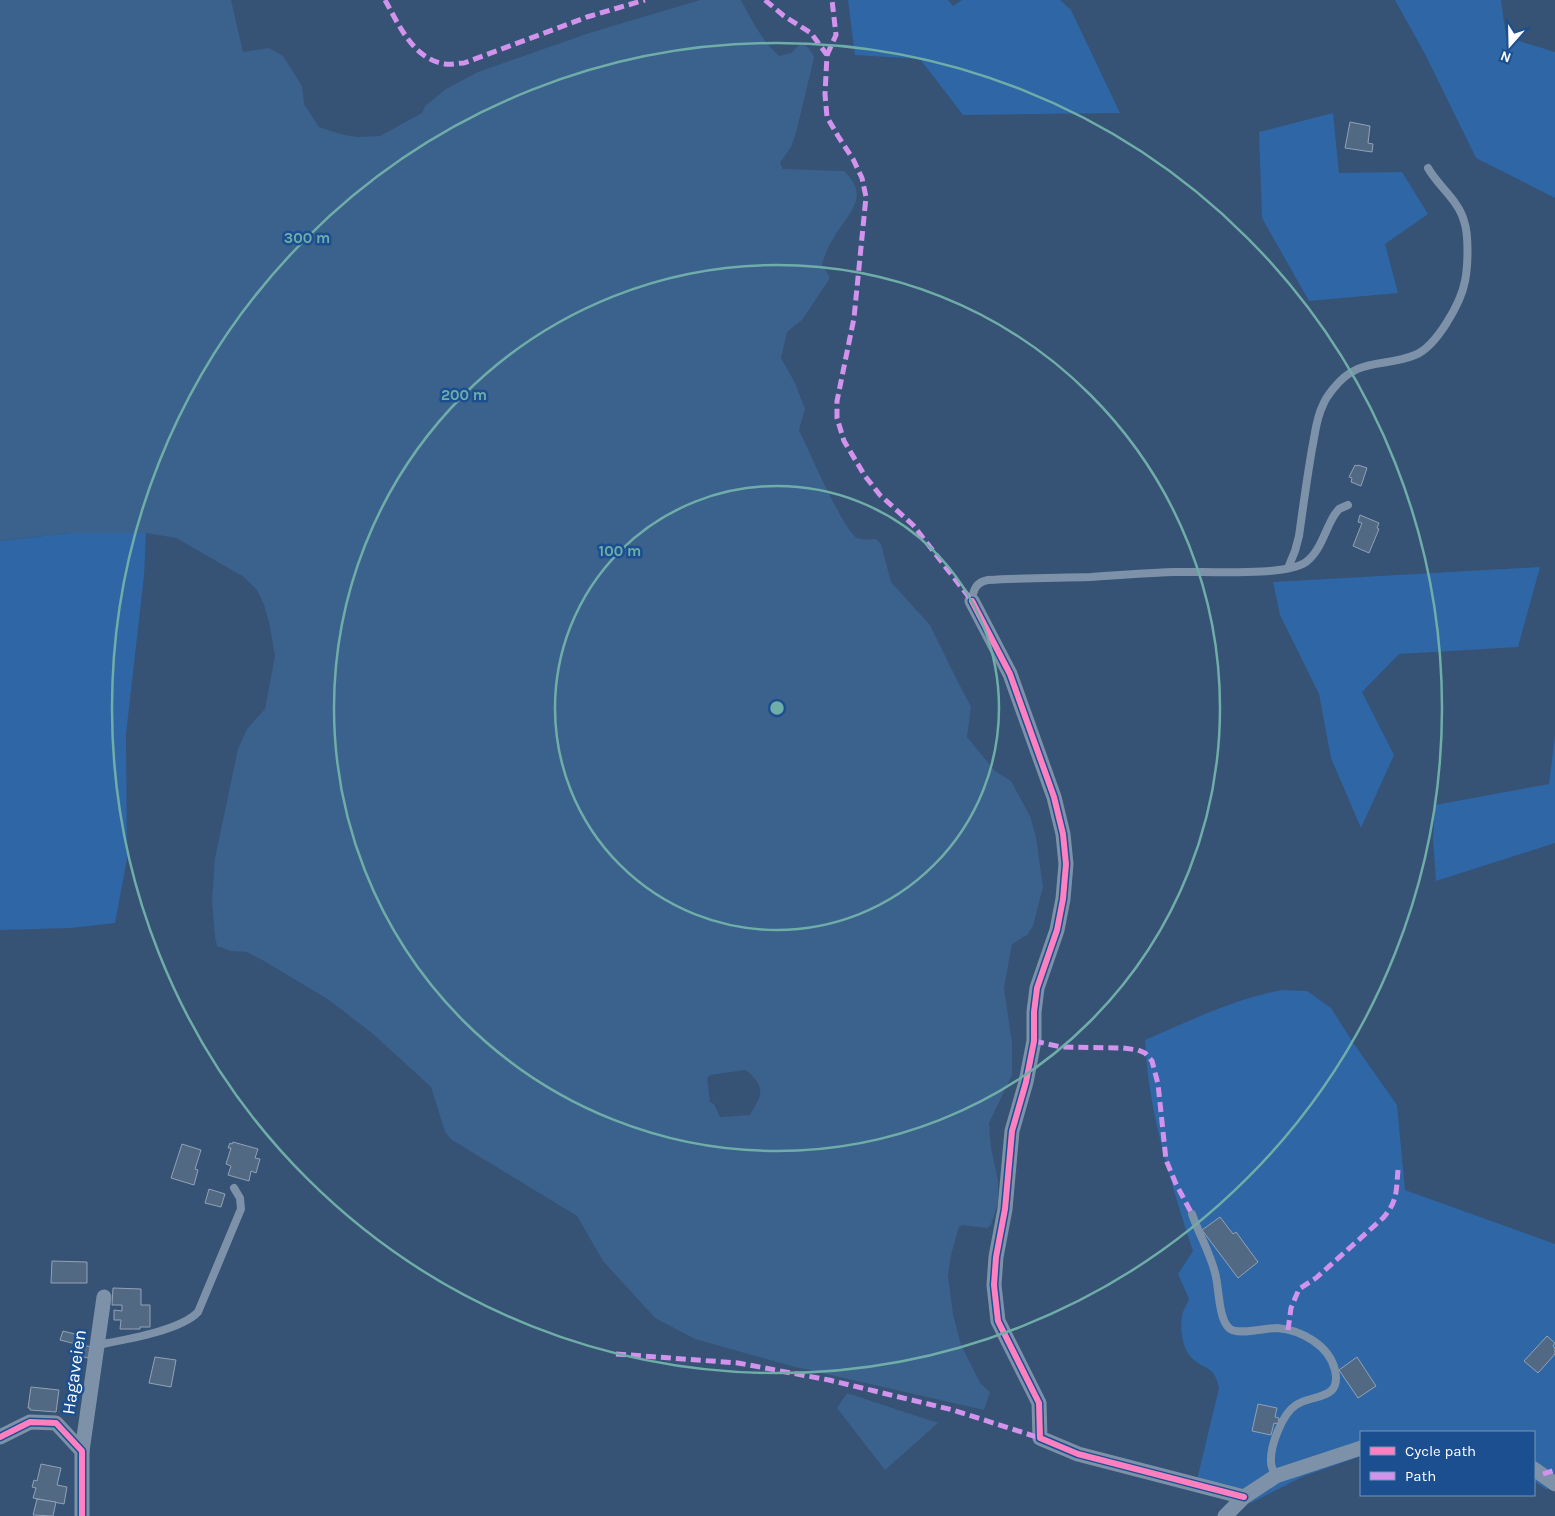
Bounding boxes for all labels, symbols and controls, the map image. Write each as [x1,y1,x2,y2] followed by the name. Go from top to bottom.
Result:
[1485,20,1535,70] north arrow
[1498,47,1513,66] text: N
[284,229,330,247] text: 300 m
[441,386,487,404] text: 200 m
[599,542,641,560] text: 100 m
[768,699,786,717] centre of rings
[57,1328,91,1416] street label: Hagaveien
[1360,1431,1535,1496] legend
[1405,1442,1476,1460] text: Cycle path
[1405,1467,1436,1485] text: Path

